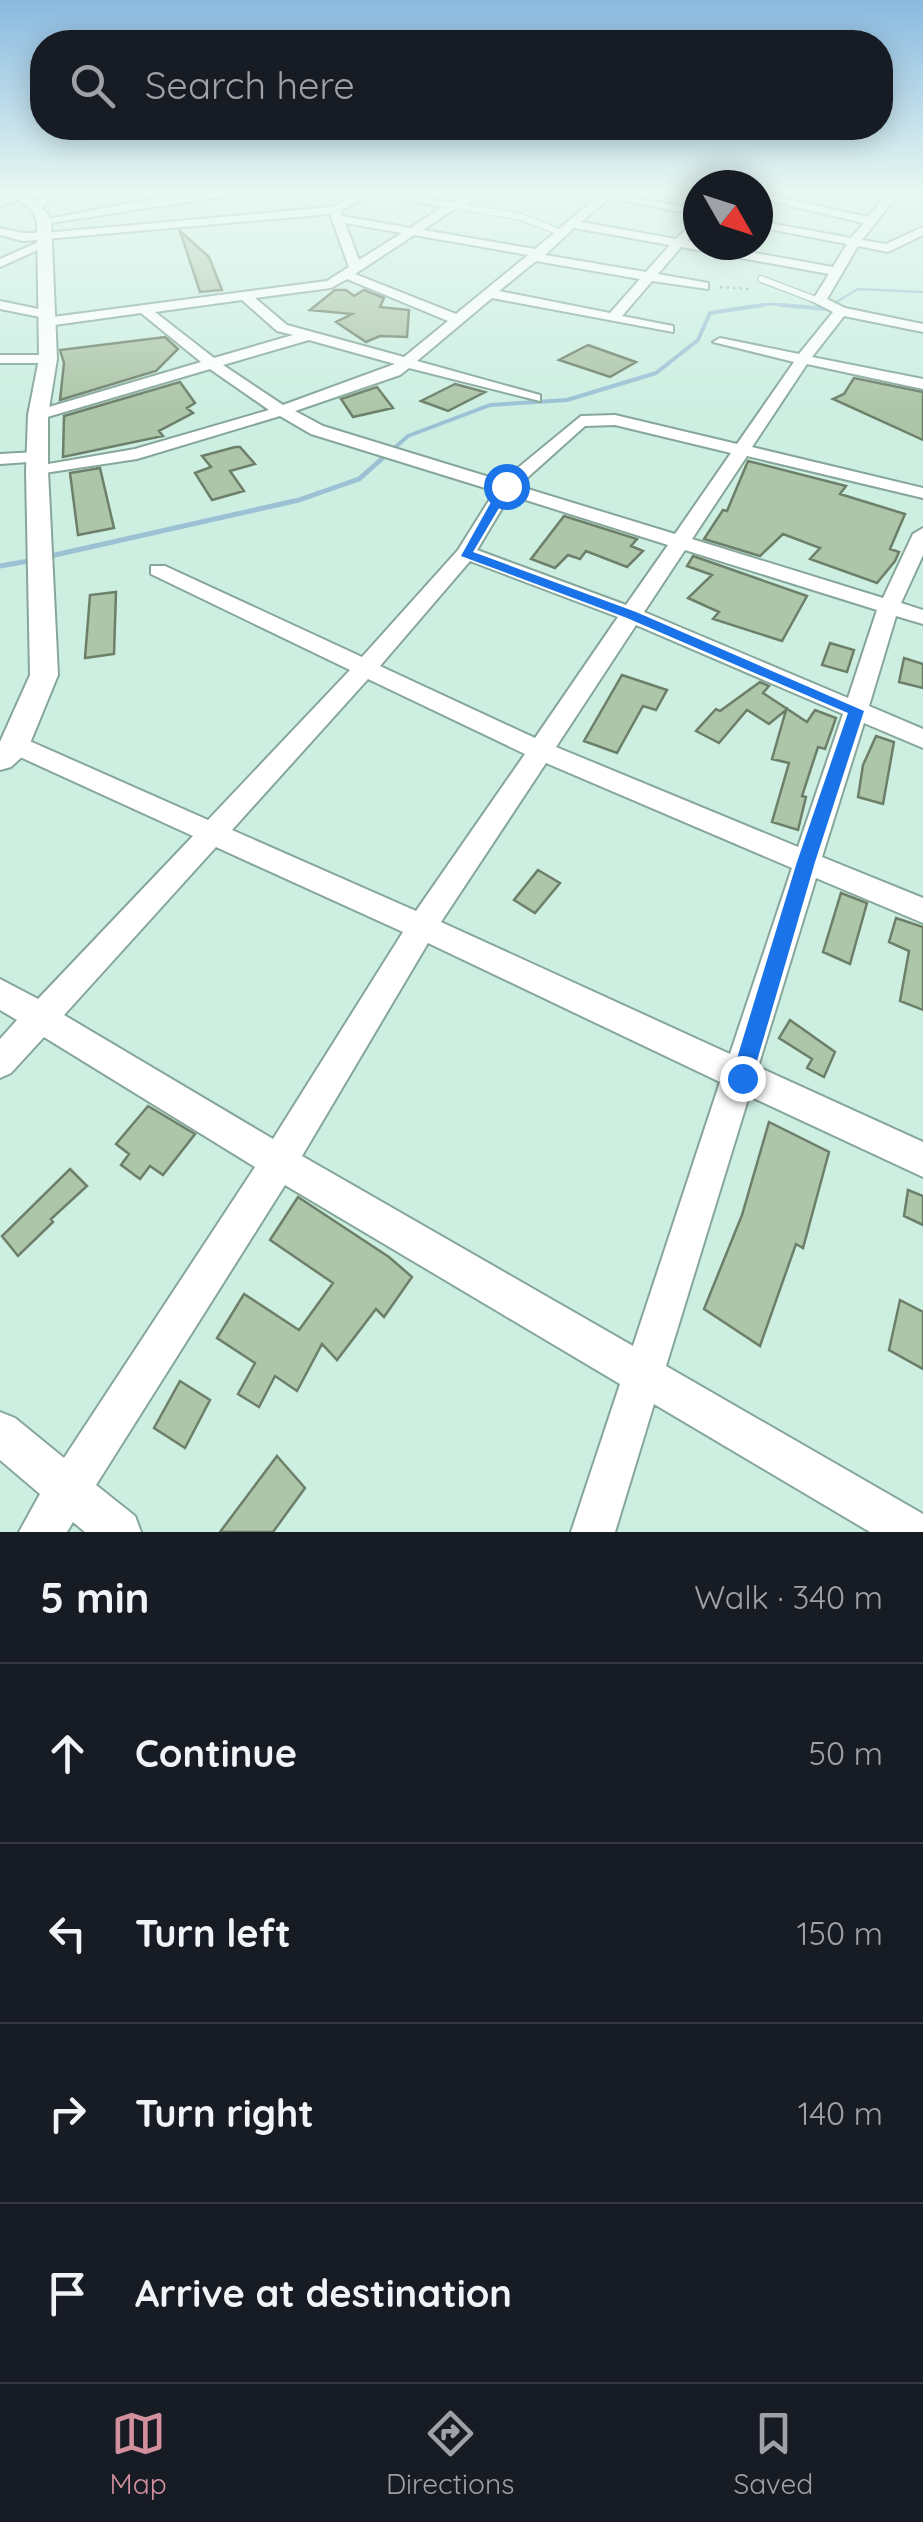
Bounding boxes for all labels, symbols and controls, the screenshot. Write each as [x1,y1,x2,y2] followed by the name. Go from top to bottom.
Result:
[30,30,893,140] search box
[65,58,120,113] icon: search
[145,61,355,109] text: Search here
[683,170,773,260] north arrow
[484,464,530,510] route start
[720,1056,766,1102] route end
[40,1571,150,1624] text: 5 min
[694,1577,883,1617] text: Walk · 340 m
[40,1726,95,1781] icon: ahead
[135,1729,297,1777] text: Continue
[809,1733,883,1773] text: 50 m
[40,1906,95,1961] icon: left
[135,1909,291,1957] text: Turn left
[797,1913,883,1953] text: 150 m
[40,2086,95,2141] icon: right
[135,2089,314,2137] text: Turn right
[798,2093,883,2133] text: 140 m
[40,2266,95,2321] icon: arrive
[135,2269,512,2317] text: Arrive at destination
[110,2406,167,2501] tab: Map
[386,2406,514,2501] tab: Directions
[734,2406,813,2501] tab: Saved

